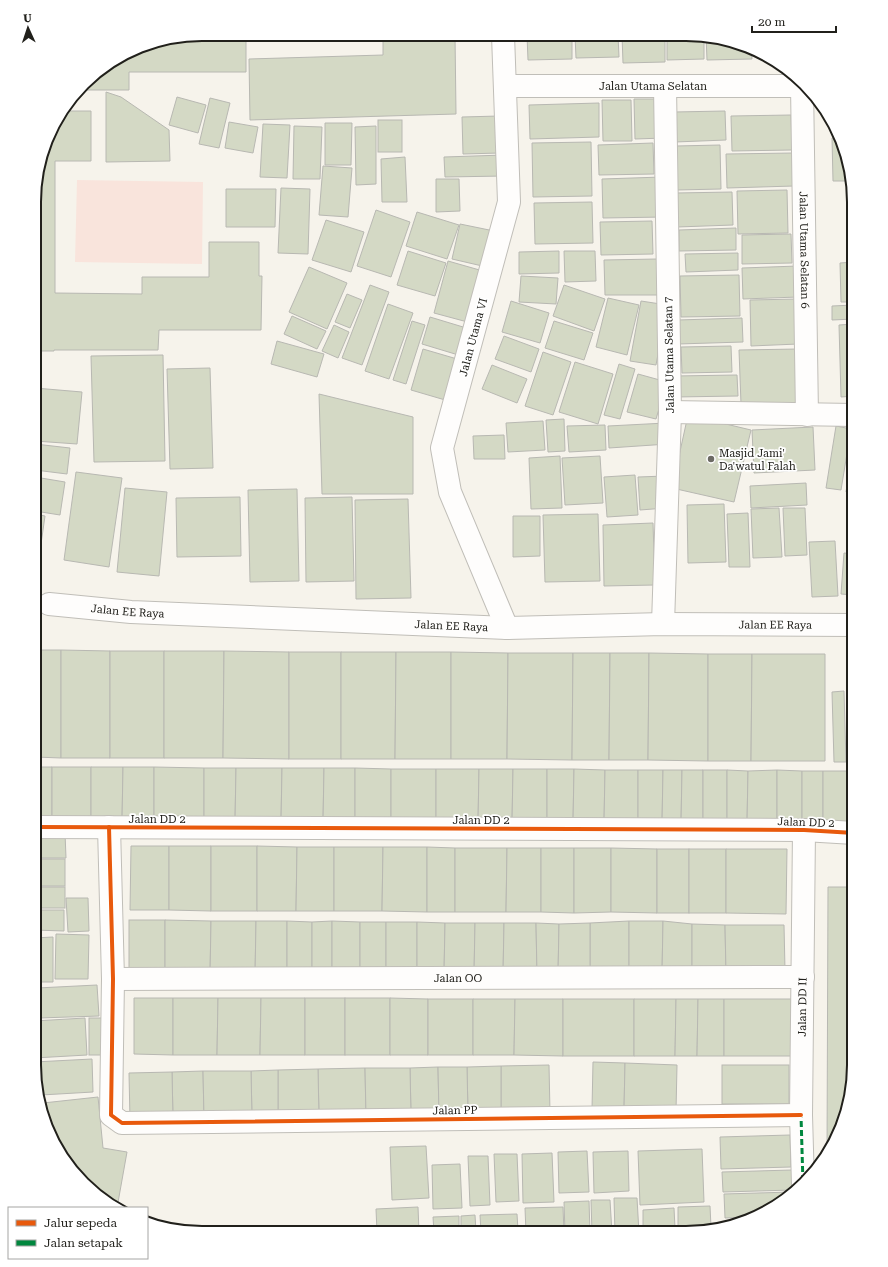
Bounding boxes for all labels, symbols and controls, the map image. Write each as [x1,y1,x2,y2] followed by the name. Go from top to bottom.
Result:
[8,8,48,48] north arrow
[752,8,836,34] scale bar
[23,12,33,25] text: U
[758,15,785,29] text: 20 m
[599,80,707,93] street label: Jalan Utama Selatan
[797,191,811,309] street label: Jalan Utama Selatan 6
[662,296,677,414] street label: Jalan Utama Selatan 7
[457,297,490,378] street label: Jalan Utama VI
[719,447,796,473] place label: Masjid Jami' Da'watul Falah
[706,454,716,464] marker: Masjid Jami' Da'watul Falah
[90,602,165,620] street label: Jalan EE Raya
[414,618,488,634] street label: Jalan EE Raya
[738,618,812,632] street label: Jalan EE Raya
[128,813,186,826] street label: Jalan DD 2
[452,814,510,827] street label: Jalan DD 2
[777,815,835,830] street label: Jalan DD 2
[434,972,483,985] street label: Jalan OO
[796,977,809,1037] street label: Jalan DD II
[432,1104,478,1117] street label: Jalan PP
[8,1207,148,1259] legend
[44,1216,118,1230] text: Jalur sepeda
[44,1236,123,1250] text: Jalan setapak

